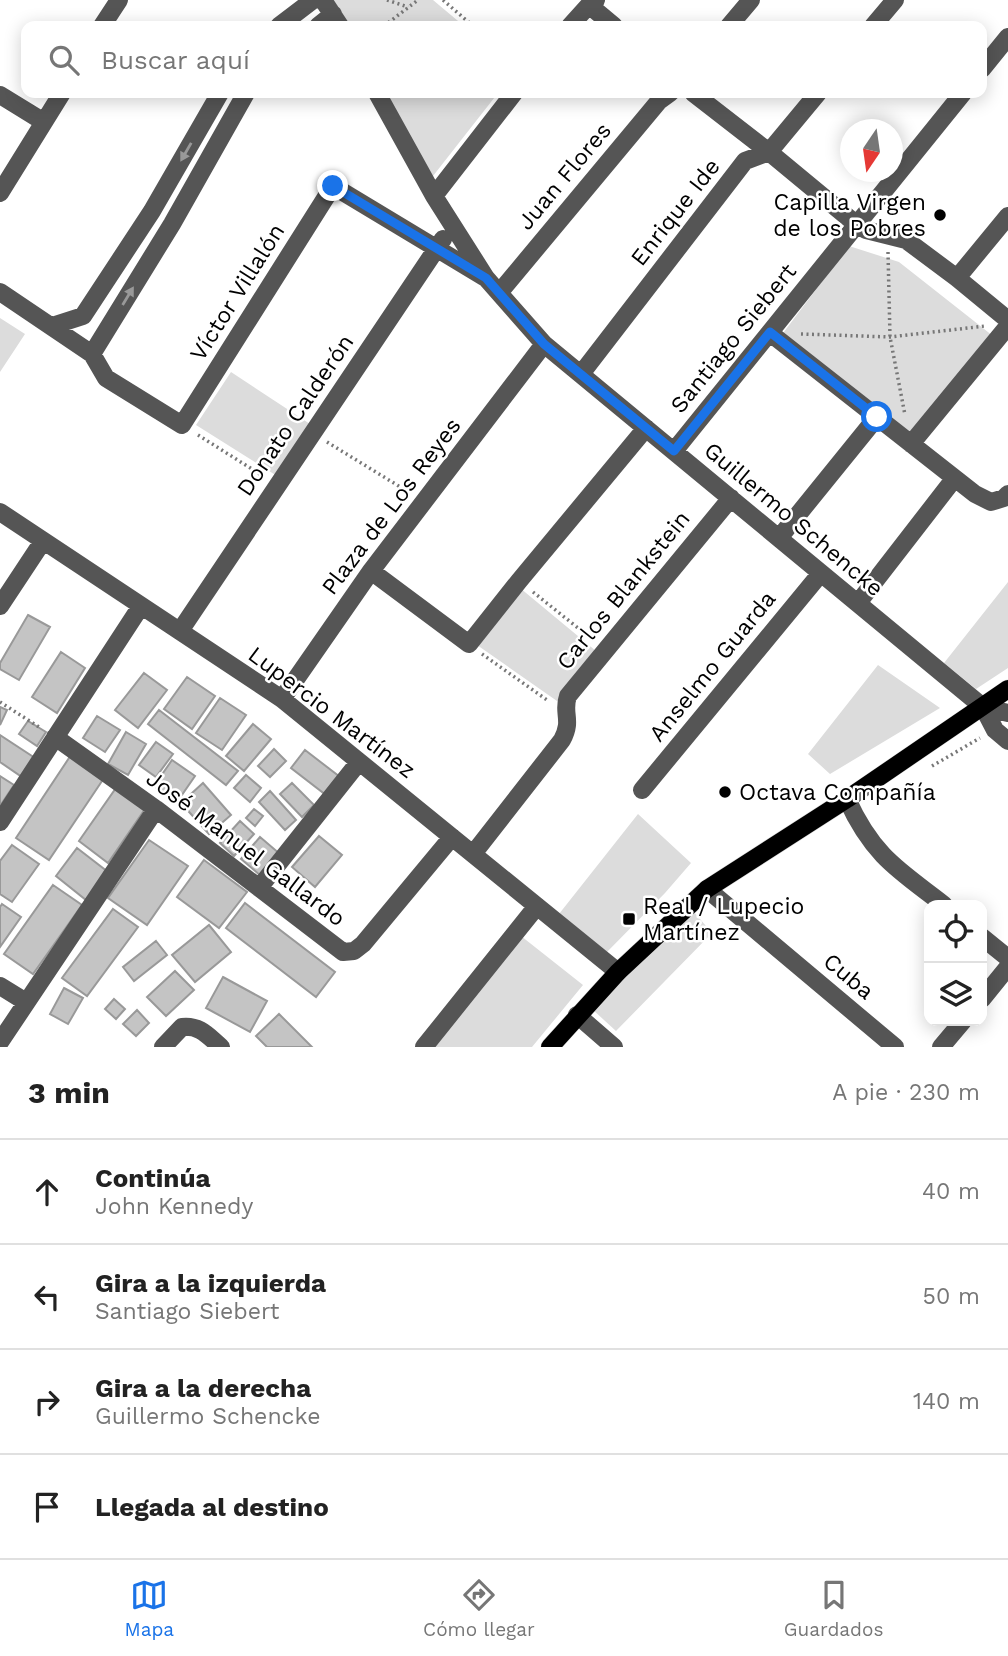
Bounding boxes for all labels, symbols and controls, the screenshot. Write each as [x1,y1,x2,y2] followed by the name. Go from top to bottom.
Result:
[21,21,987,98] search box
[45,41,83,79] icon: search
[101,45,250,75] text: Buscar aquí
[512,117,617,235] street label: Juan Flores
[840,119,903,182] north arrow
[180,142,192,162] one-way arrow
[625,153,726,271] street label: Enrique Ide
[317,170,348,201] route end
[773,189,926,242] place label: Capilla Virgen de los Pobres
[932,207,948,223] marker: Capilla Virgen de los Pobres
[185,219,290,366] street label: Víctor Villalón
[665,258,802,418] street label: Santiago Siebert
[122,287,135,306] one-way arrow
[231,329,359,501] street label: Donato Calderón
[861,401,892,432] route start
[316,413,467,600] street label: Plaza de Los Reyes
[699,437,889,602] street label: Guillermo Schencke
[551,505,696,675] street label: Carlos Blankstein
[643,586,781,747] street label: Anselmo Guarda
[243,641,420,784] street label: Lupercio Martínez
[141,765,351,932] street label: José Manuel Gallardo
[739,779,936,806] place label: Octava Compañía
[717,784,733,800] marker: Octava Compañía
[643,893,804,946] place label: Real / Lupecio Martínez
[924,900,987,1026] map controls
[924,900,987,963] button: locate
[621,911,637,927] marker: Real / Lupecio Martínez
[818,948,879,1005] street label: Cuba
[924,963,987,1026] button: layers
[28,1075,110,1110] text: 3 min
[832,1079,980,1106] text: A pie · 230 m
[95,1163,211,1193] text: Continúa
[28,1173,66,1211] icon: ahead
[922,1178,980,1205] text: 40 m
[95,1193,253,1220] text: John Kennedy
[95,1268,326,1298] text: Gira a la izquierda
[28,1278,66,1316] icon: left
[923,1283,980,1310] text: 50 m
[95,1298,279,1325] text: Santiago Siebert
[95,1373,311,1403] text: Gira a la derecha
[28,1383,66,1421] icon: right
[913,1388,980,1415] text: 140 m
[95,1403,320,1430] text: Guillermo Schencke
[28,1488,66,1526] icon: arrive
[95,1492,329,1522] text: Llegada al destino
[125,1576,174,1641] tab: Mapa
[423,1576,535,1641] tab: Cómo llegar
[784,1576,883,1641] tab: Guardados

